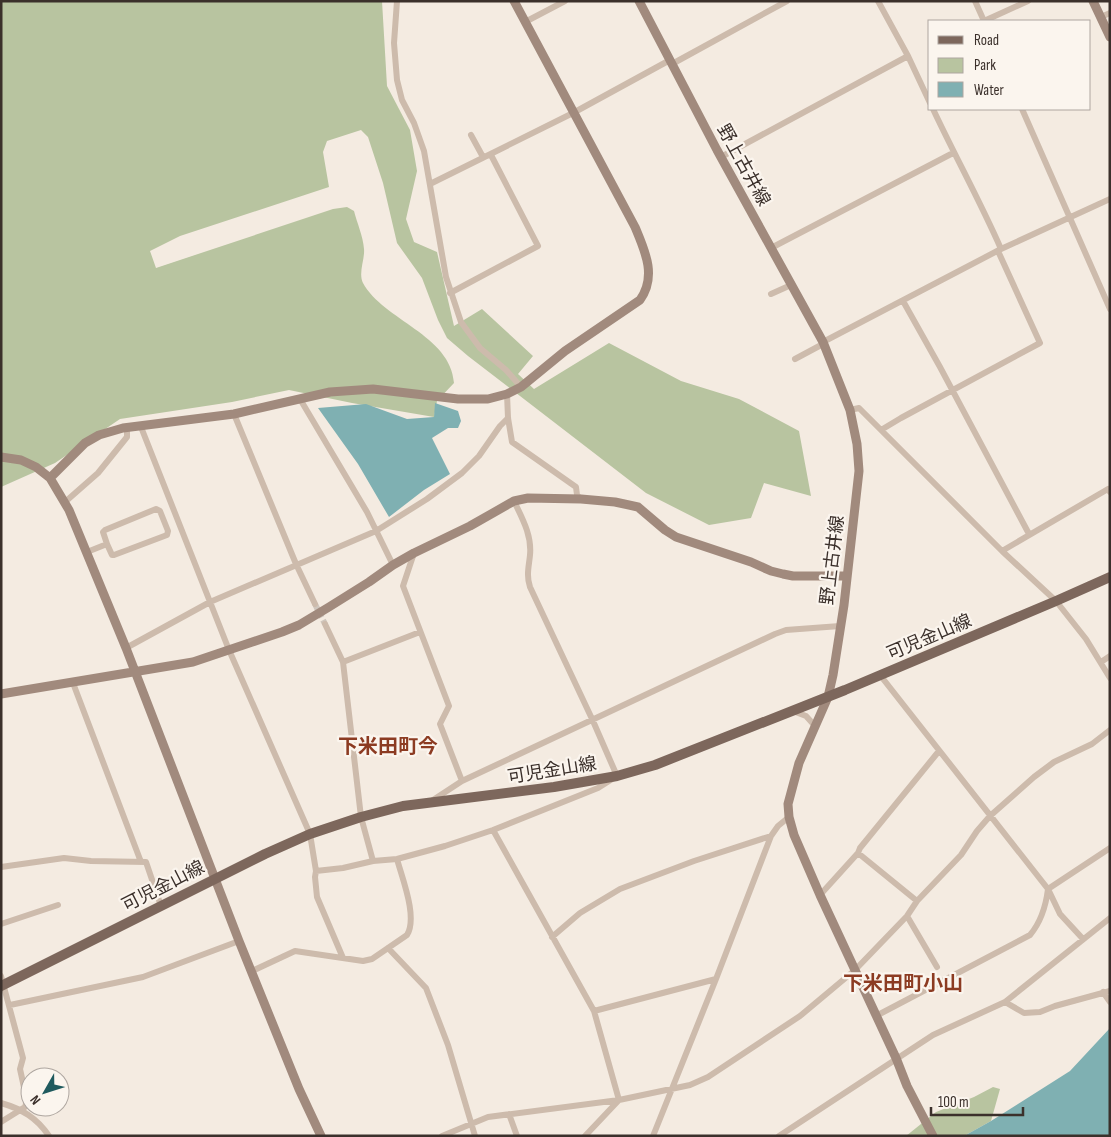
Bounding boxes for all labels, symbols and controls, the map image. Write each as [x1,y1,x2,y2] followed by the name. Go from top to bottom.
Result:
[928,20,1091,110] legend
[974,31,999,50] text: Road
[974,56,996,75] text: Park
[974,81,1005,100] text: Water
[713,121,775,210] street label: 野上古井線
[817,514,848,606] street label: 野上古井線
[884,610,975,665] street label: 可児金山線
[338,735,438,759] district label: 下米田町今
[506,753,598,788] street label: 可児金山線
[118,857,208,916] street label: 可児金山線
[843,972,963,996] district label: 下米田町小山
[20,1067,70,1117] north arrow
[931,1084,1024,1116] scale bar
[26,1092,44,1108] text: N
[938,1093,969,1112] text: 100 m

